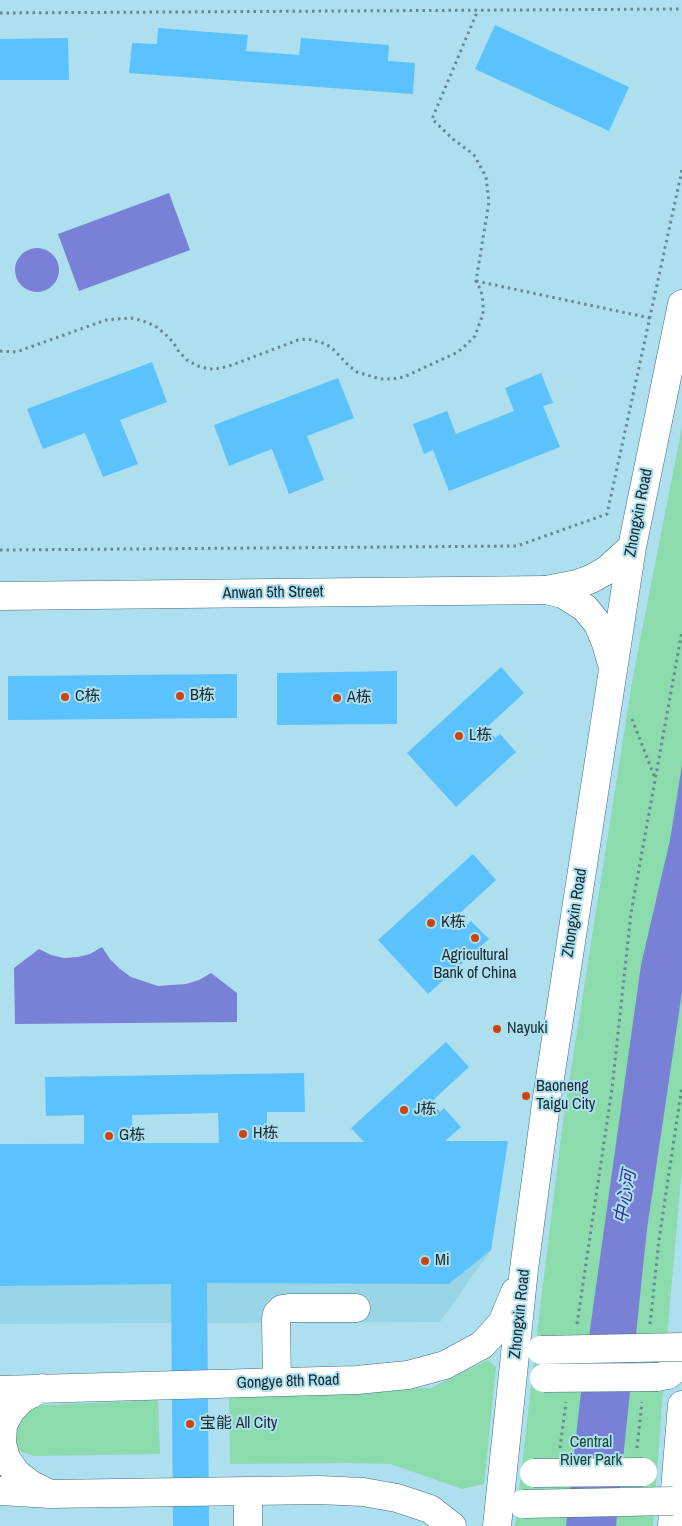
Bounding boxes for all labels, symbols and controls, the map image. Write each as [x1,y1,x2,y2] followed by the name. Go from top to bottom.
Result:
[621,467,657,559] street label: Zhongxin Road
[223,583,323,603] street label: Anwan 5th Street
[190,686,215,706] place label: B栋
[75,687,100,707] place label: C栋
[347,688,372,708] place label: A栋
[174,690,186,702] marker: B栋
[59,691,71,703] marker: C栋
[331,692,343,704] marker: A栋
[469,726,492,746] place label: L栋
[453,730,465,742] marker: L栋
[559,867,591,959] street label: Zhongxin Road
[441,913,466,933] place label: K栋
[425,917,437,929] marker: K栋
[469,932,481,944] marker: Agricultural Bank of China
[433,946,517,984] place label: Agricultural Bank of China
[507,1019,548,1039] place label: Nayuki
[491,1023,503,1035] marker: Nayuki
[536,1077,595,1115] place label: Baoneng Taigu City
[520,1090,532,1102] marker: Baoneng Taigu City
[414,1100,437,1120] place label: J栋
[398,1104,410,1116] marker: J栋
[253,1124,278,1144] place label: H栋
[119,1126,145,1146] place label: G栋
[237,1128,249,1140] marker: H栋
[103,1130,115,1142] marker: G栋
[611,1169,641,1225] water label: 中心河
[435,1251,450,1271] place label: Mi
[419,1255,431,1267] marker: Mi
[506,1268,534,1360] street label: Zhongxin Road
[236,1371,340,1393] street label: Gongye 8th Road
[200,1414,277,1434] place label: 宝能 All City
[184,1418,196,1430] marker: 宝能 All City
[560,1433,622,1471] park label: Central River Park

